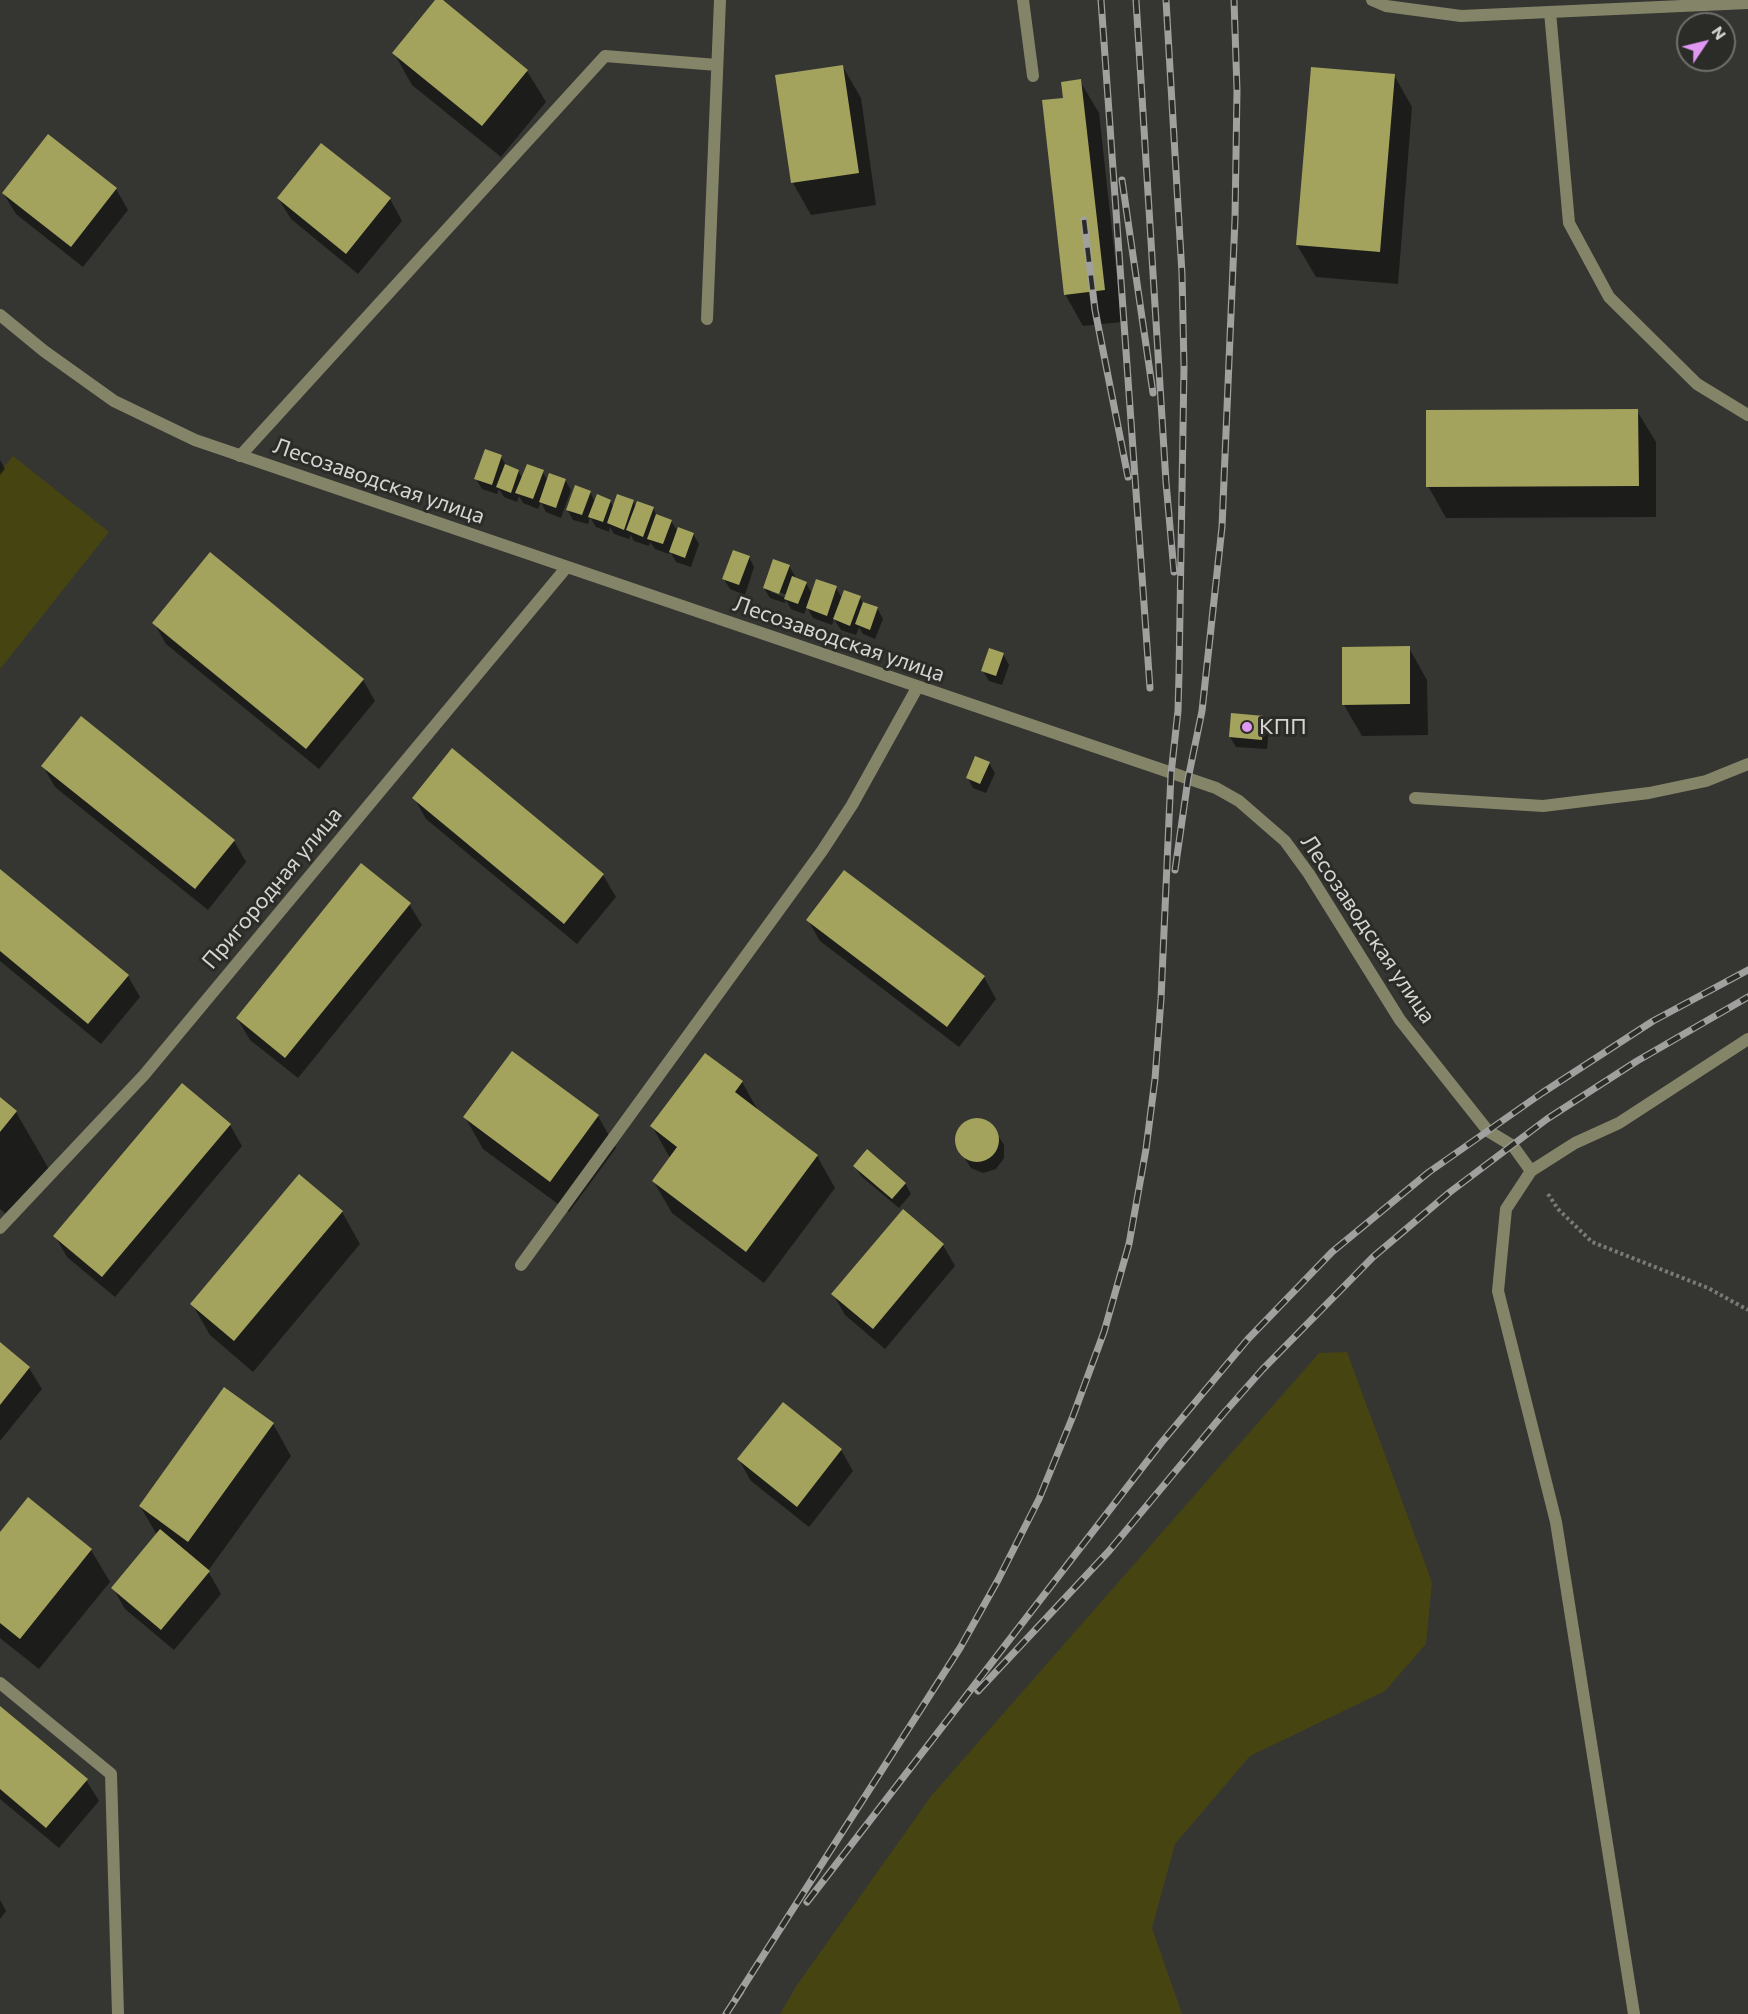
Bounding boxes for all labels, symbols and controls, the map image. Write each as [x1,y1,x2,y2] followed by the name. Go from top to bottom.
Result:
[1676,12,1736,72] north arrow
[1708,22,1731,43] text: N
[270,432,488,530] street label: Лесозаводская улица
[730,590,948,688] street label: Лесозаводская улица
[1259,714,1307,740] place label: КПП
[1240,720,1254,734] marker: КПП
[197,802,347,974] street label: Пригородная улица
[1295,830,1441,1028] street label: Лесозаводская улица

